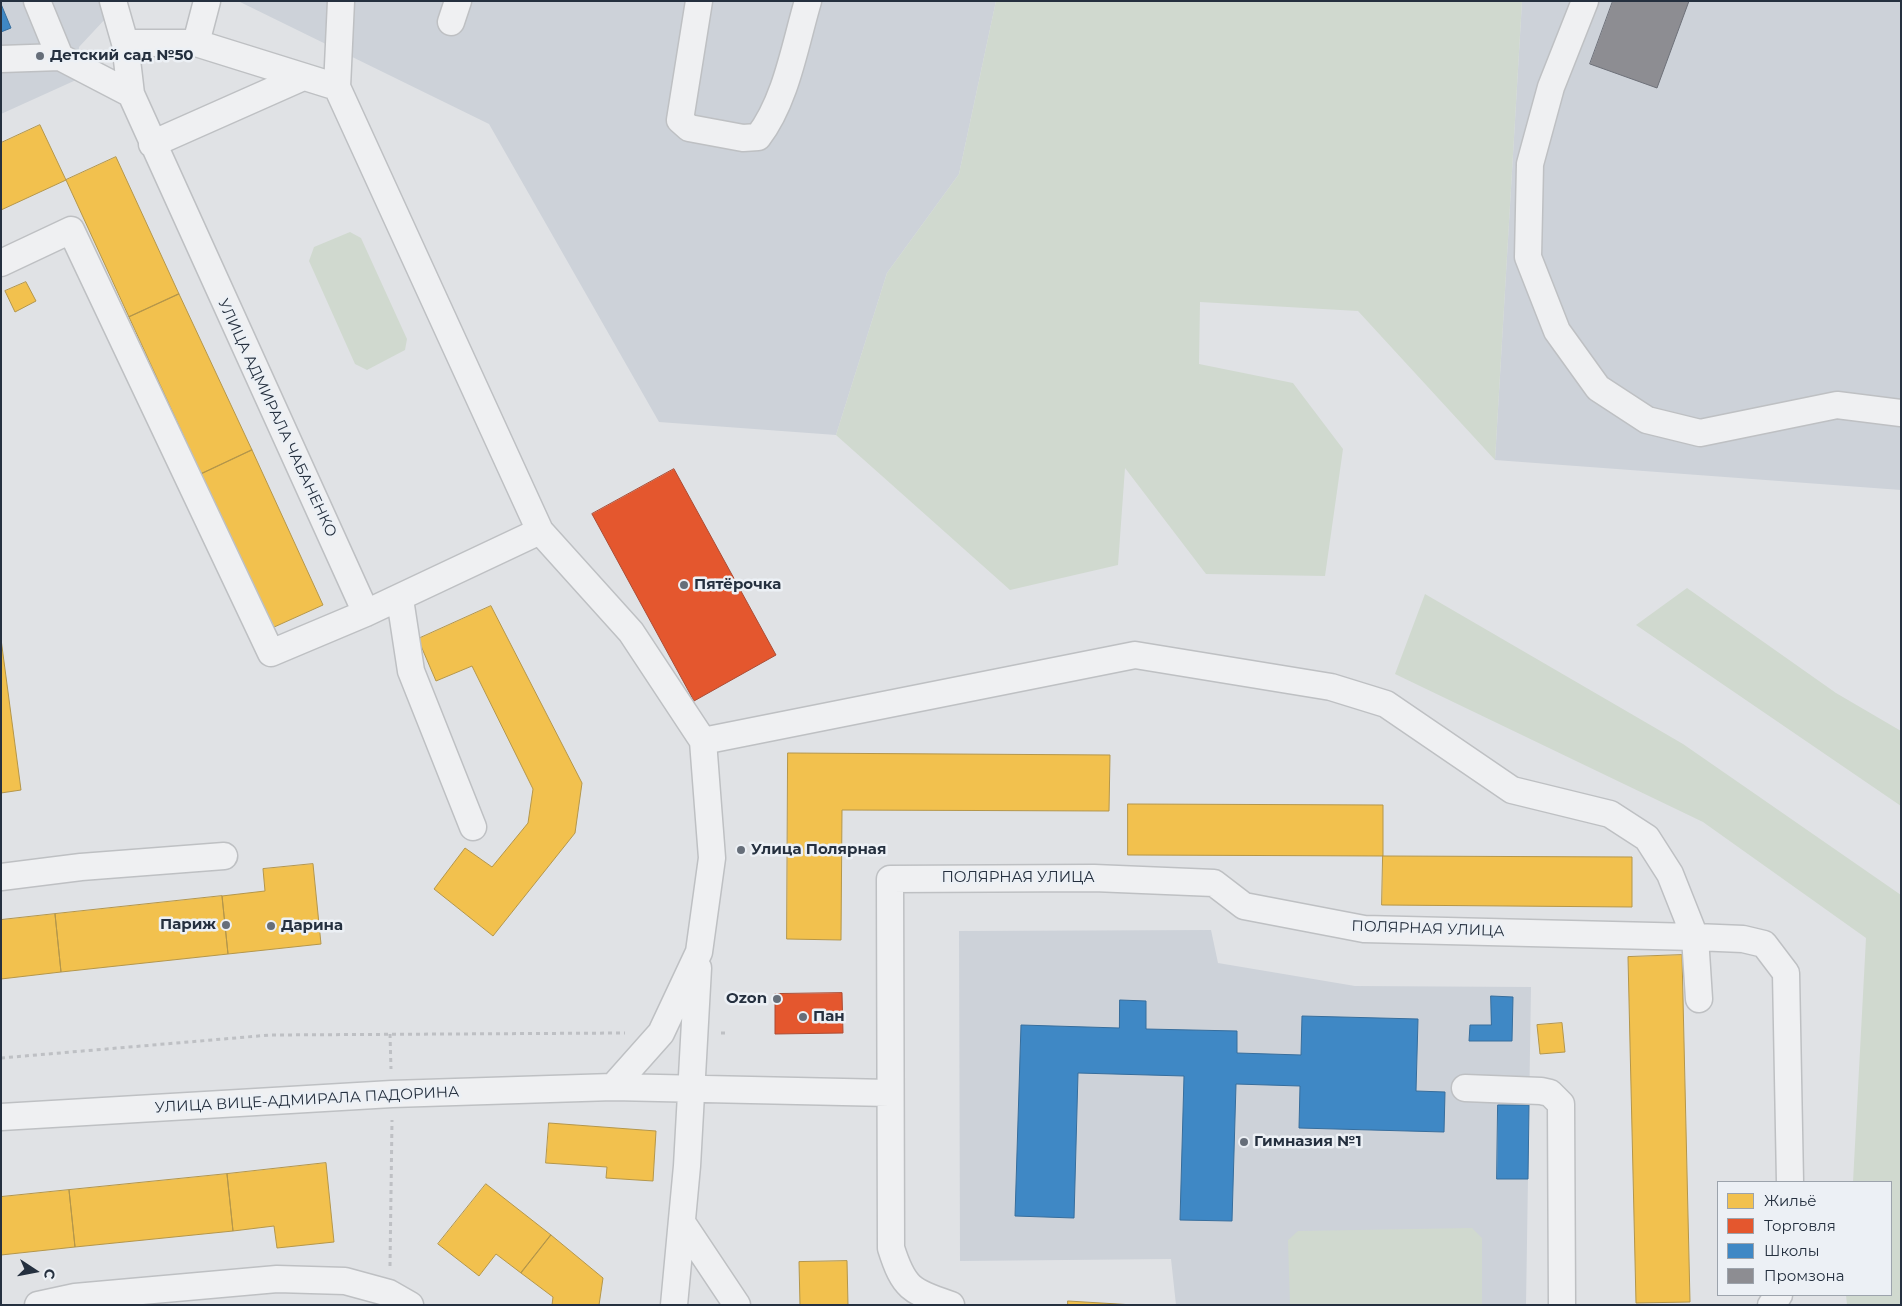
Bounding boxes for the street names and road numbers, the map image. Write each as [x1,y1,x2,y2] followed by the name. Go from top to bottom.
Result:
[214,296,340,540] street label: УЛИЦА АДМИРАЛА ЧАБАНЕНКО
[941,869,1095,887] street label: ПОЛЯРНАЯ УЛИЦА
[1351,917,1505,941] street label: ПОЛЯРНАЯ УЛИЦА
[154,1083,460,1117] street label: УЛИЦА ВИЦЕ-АДМИРАЛА ПАДОРИНА

